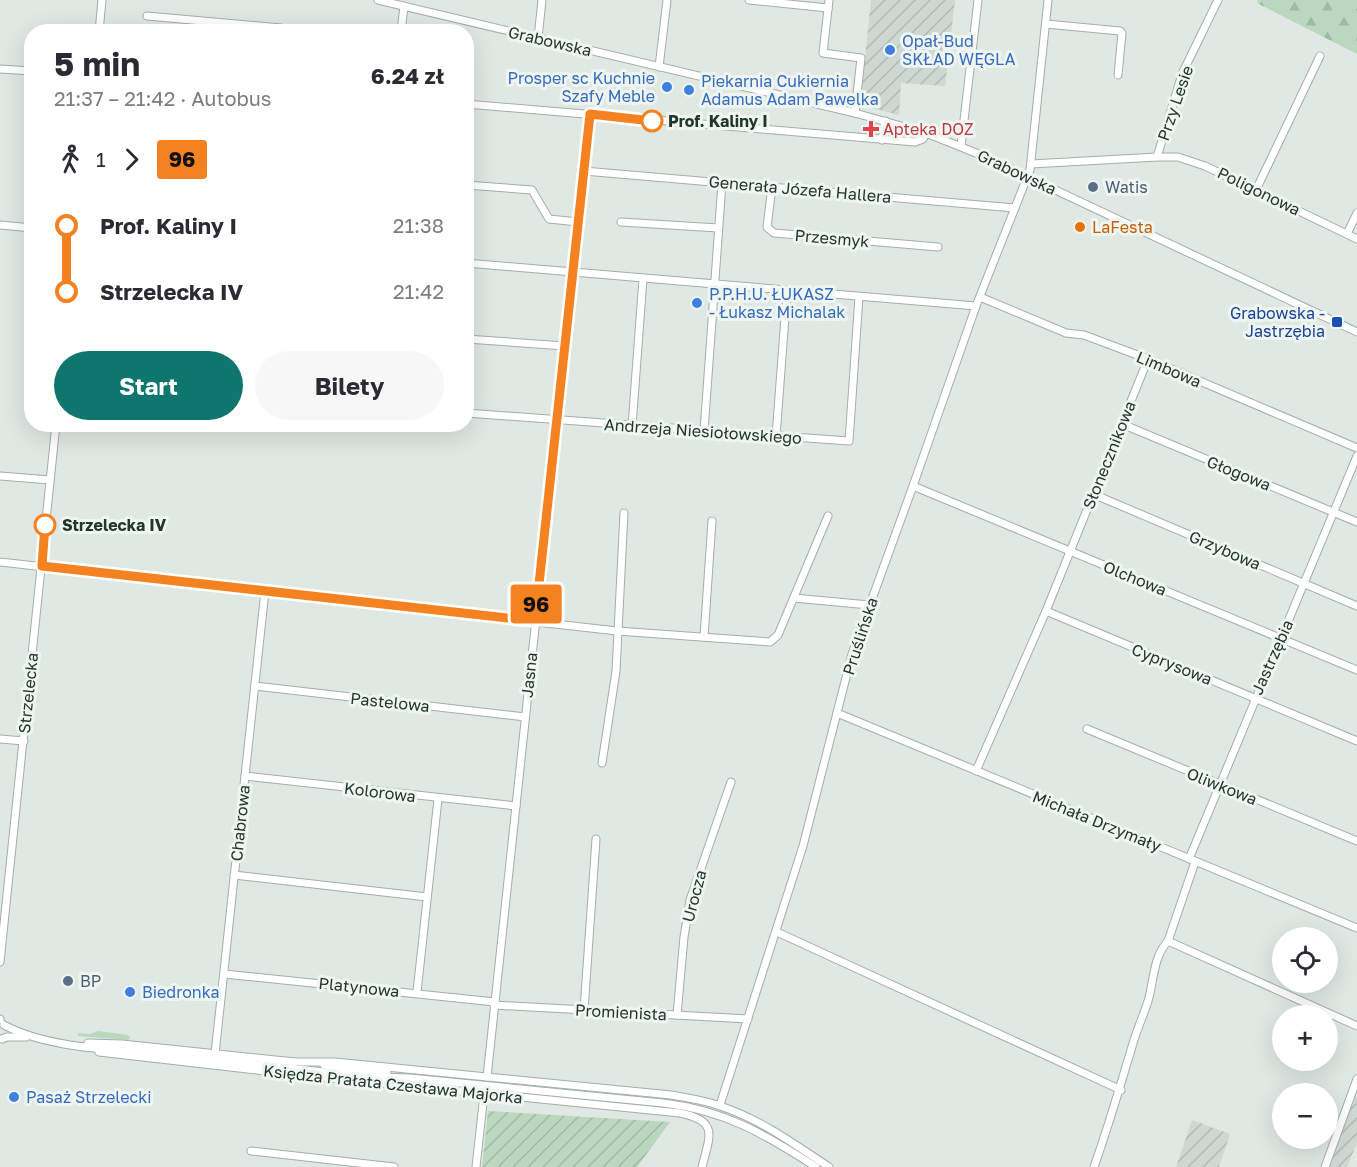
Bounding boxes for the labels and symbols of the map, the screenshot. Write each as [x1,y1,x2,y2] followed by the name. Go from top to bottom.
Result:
[506,22,594,60] street label: Grabowska
[902,31,1016,69] place label: Opał-Bud SKŁAD WĘGLA
[883,43,897,57] marker: Opał-Bud SKŁAD WĘGLA
[1153,63,1197,143] street label: Przy Lesie
[507,68,655,106] place label: Prosper sc Kuchnie Szafy Meble
[701,71,879,109] place label: Piekarnia Cukiernia Adamus Adam Pawelka
[660,80,674,94] marker: Prosper sc Kuchnie Szafy Meble
[682,83,696,97] marker: Piekarnia Cukiernia Adamus Adam Pawelka
[641,110,663,132] marker: Prof. Kaliny I
[668,111,768,131] place label: Prof. Kaliny I
[883,119,974,139] place label: Apteka DOZ
[864,122,878,136] marker: Apteka DOZ
[974,145,1060,199] street label: Grabowska
[1214,162,1304,220] street label: Poligonowa
[708,171,892,207] street label: Generała Józefa Hallera
[1105,177,1148,197] place label: Watis
[1086,180,1100,194] marker: Watis
[1092,217,1153,237] place label: LaFesta
[1073,220,1087,234] marker: LaFesta
[794,225,870,251] street label: Przesmyk
[709,284,845,322] place label: P.P.H.U. ŁUKASZ - Łukasz Michalak
[690,296,704,310] marker: P.P.H.U. ŁUKASZ - Łukasz Michalak
[1230,303,1325,341] place label: Grabowska - Jastrzębia
[1330,315,1344,329] marker: Grabowska - Jastrzębia
[1134,346,1204,392] street label: Limbowa
[1078,398,1140,512] street label: Słonecznikowa
[604,414,802,448] street label: Andrzeja Niesiołowskiego
[1204,451,1274,495] street label: Głogowa
[34,514,56,536] marker: Strzelecka IV
[62,515,167,535] place label: Strzelecka IV
[1186,526,1264,574] street label: Grzybowa
[1100,556,1170,600] street label: Olchowa
[509,584,563,624] line badge: 96
[838,595,882,677] street label: Pruślińska
[1247,616,1297,698] street label: Jastrzębia
[1129,639,1215,689] street label: Cyprysowa
[517,651,541,699] street label: Jasna
[14,652,42,734] street label: Strzelecka
[349,688,431,716] street label: Pastelowa
[1184,763,1260,809] street label: Oliwkowa
[343,778,417,806] street label: Kolorowa
[226,784,254,862] street label: Chabrowa
[1030,786,1164,856] street label: Michała Drzymały
[677,868,711,924] street label: Urocza
[80,971,101,991] place label: BP
[318,973,400,1001] street label: Platynowa
[61,974,75,988] marker: BP
[142,982,220,1002] place label: Biedronka
[123,985,137,999] marker: Biedronka
[575,1000,667,1024] street label: Promienista
[262,1060,524,1108] street label: Księdza Prałata Czesława Majorka
[26,1087,152,1107] place label: Pasaż Strzelecki
[7,1090,21,1104] marker: Pasaż Strzelecki

